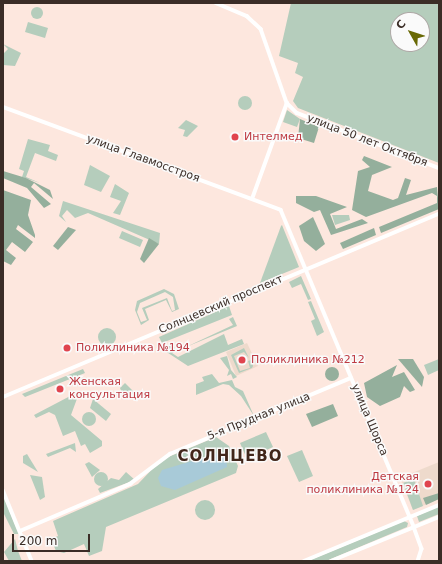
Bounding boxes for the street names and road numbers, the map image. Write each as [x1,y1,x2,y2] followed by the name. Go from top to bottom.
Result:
[305,112,429,170] street label: улица 50 лет Октября
[85,132,201,186] street label: улица Главмосстроя
[157,273,285,337] street label: Солнцевский проспект
[348,382,390,458] street label: улица Щорса
[206,390,312,444] street label: 5-я Прудная улица

